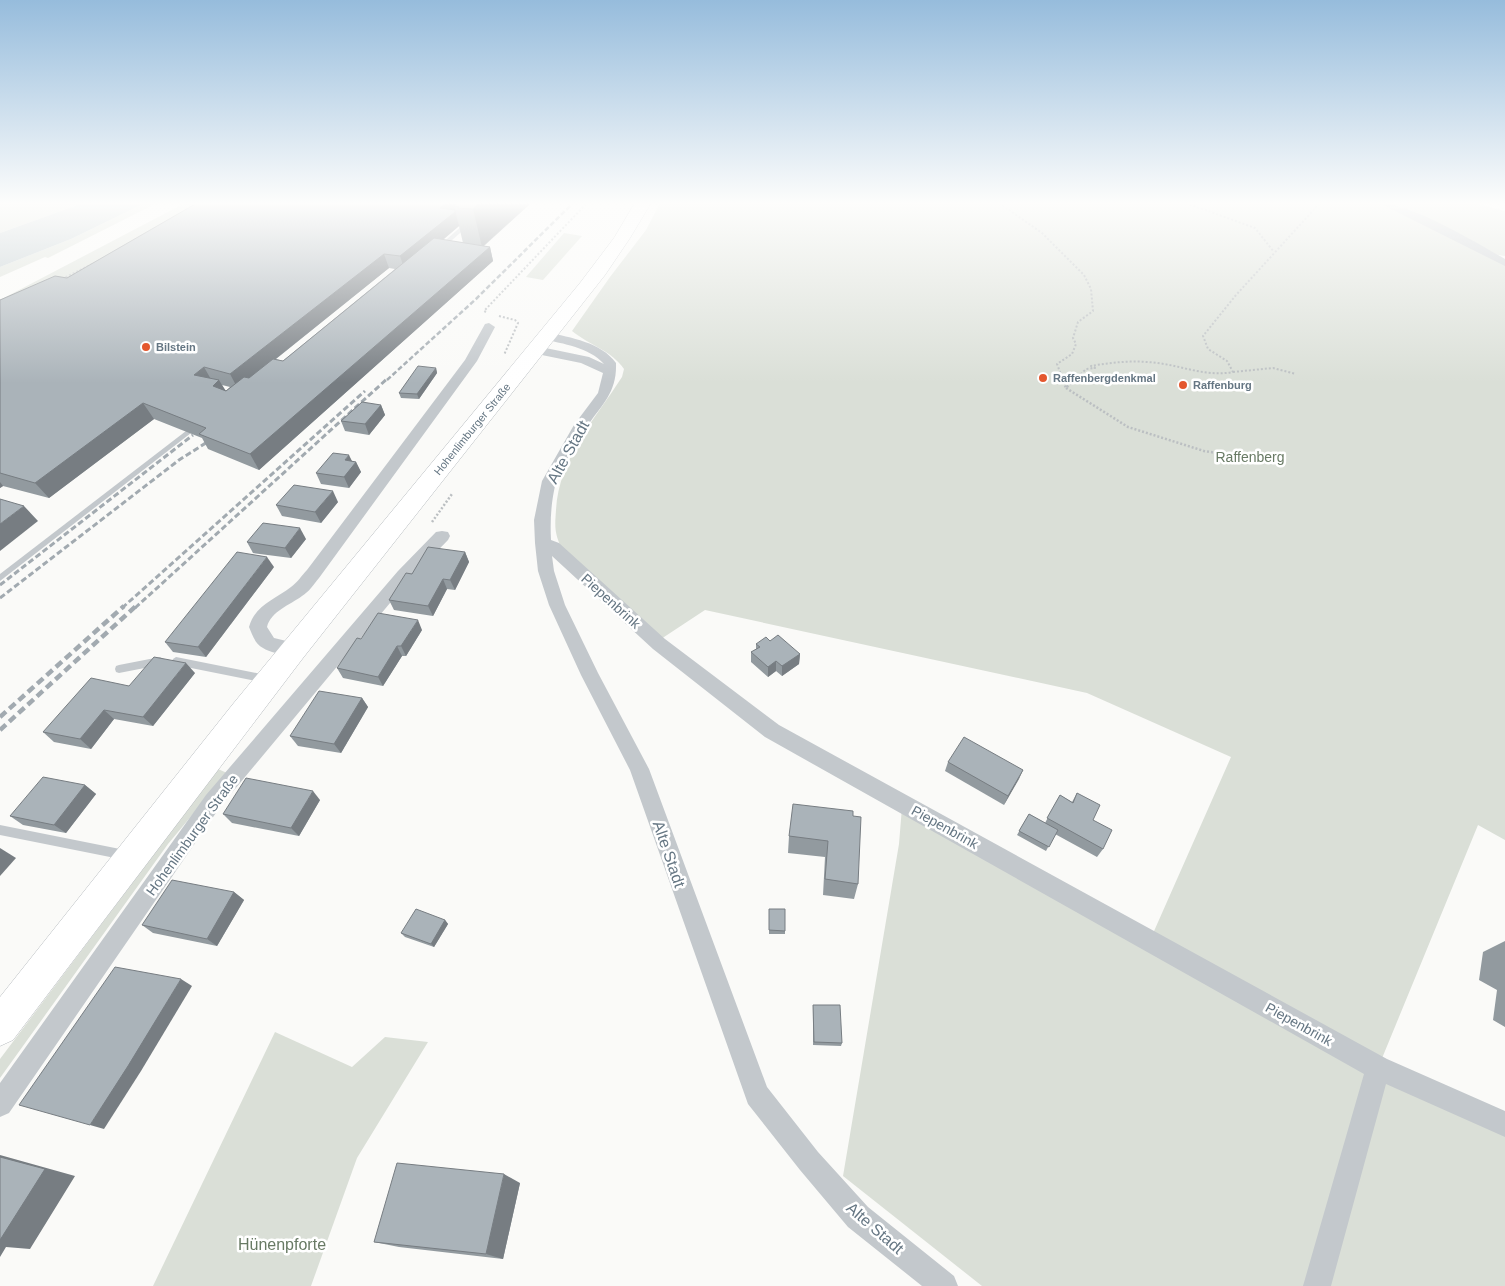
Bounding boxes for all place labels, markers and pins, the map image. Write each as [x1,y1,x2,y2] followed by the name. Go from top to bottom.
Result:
[140,341,152,353] marker: Bilstein
[156,341,196,353] place label: Bilstein
[1037,372,1049,384] marker: Raffenbergdenkmal
[1053,372,1156,384] place label: Raffenbergdenkmal
[1177,379,1189,391] marker: Raffenburg
[1193,379,1252,391] place label: Raffenburg

